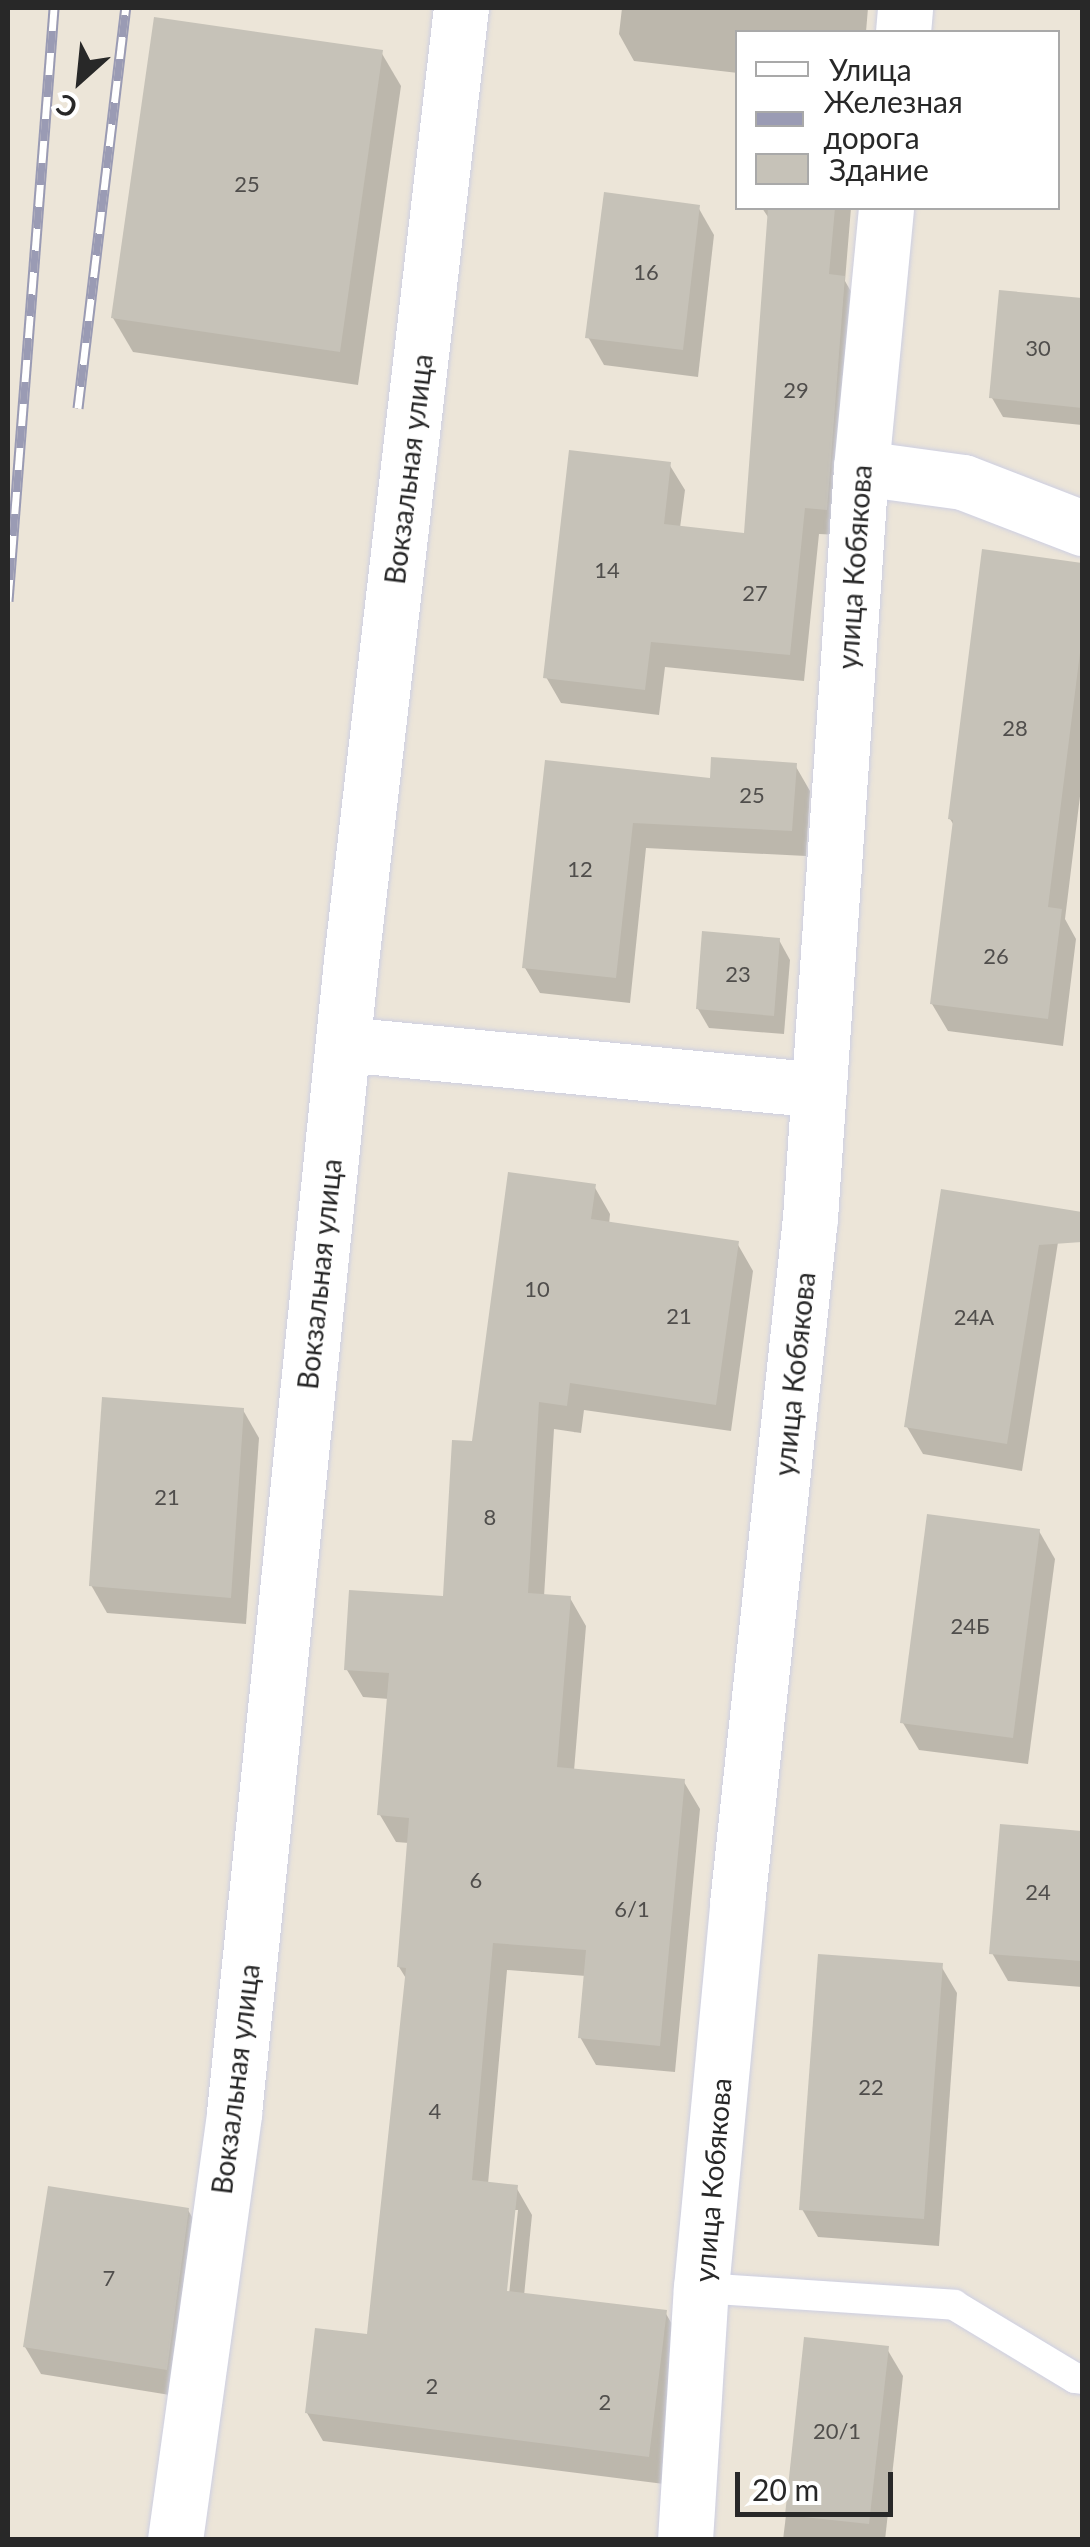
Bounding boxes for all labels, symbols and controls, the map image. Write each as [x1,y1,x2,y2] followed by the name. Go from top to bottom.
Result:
[30,30,130,130] north arrow
[735,30,1060,210] legend
[829,51,912,87] text: Улица
[824,83,963,155] text: Железная дорога
[50,87,82,126] text: С
[829,151,929,187] text: Здание
[234,171,260,197] house number: 25
[633,259,659,285] house number: 16
[1025,335,1051,361] house number: 30
[377,352,439,586] street label: Вокзальная улица
[783,377,809,403] house number: 29
[830,464,878,670] street label: улица Кобякова
[594,557,620,583] house number: 14
[742,580,768,606] house number: 27
[1002,715,1028,741] house number: 28
[739,782,765,808] house number: 25
[567,856,593,882] house number: 12
[983,943,1009,969] house number: 26
[725,961,751,987] house number: 23
[290,1157,348,1391] street label: Вокзальная улица
[767,1270,821,1478] street label: улица Кобякова
[524,1276,550,1302] house number: 10
[666,1303,692,1329] house number: 21
[954,1304,994,1330] house number: 24А
[154,1484,180,1510] house number: 21
[484,1504,496,1530] house number: 8
[950,1613,990,1639] house number: 24Б
[470,1867,482,1893] house number: 6
[1025,1879,1051,1905] house number: 24
[614,1896,650,1922] house number: 6/1
[204,1962,266,2196] street label: Вокзальная улица
[858,2074,884,2100] house number: 22
[686,2076,738,2284] street label: улица Кобякова
[429,2098,441,2124] house number: 4
[103,2265,115,2291] house number: 7
[426,2373,438,2399] house number: 2
[599,2389,611,2415] house number: 2
[813,2418,861,2444] house number: 20/1
[740,2452,898,2514] scale bar
[752,2471,819,2507] text: 20 m

